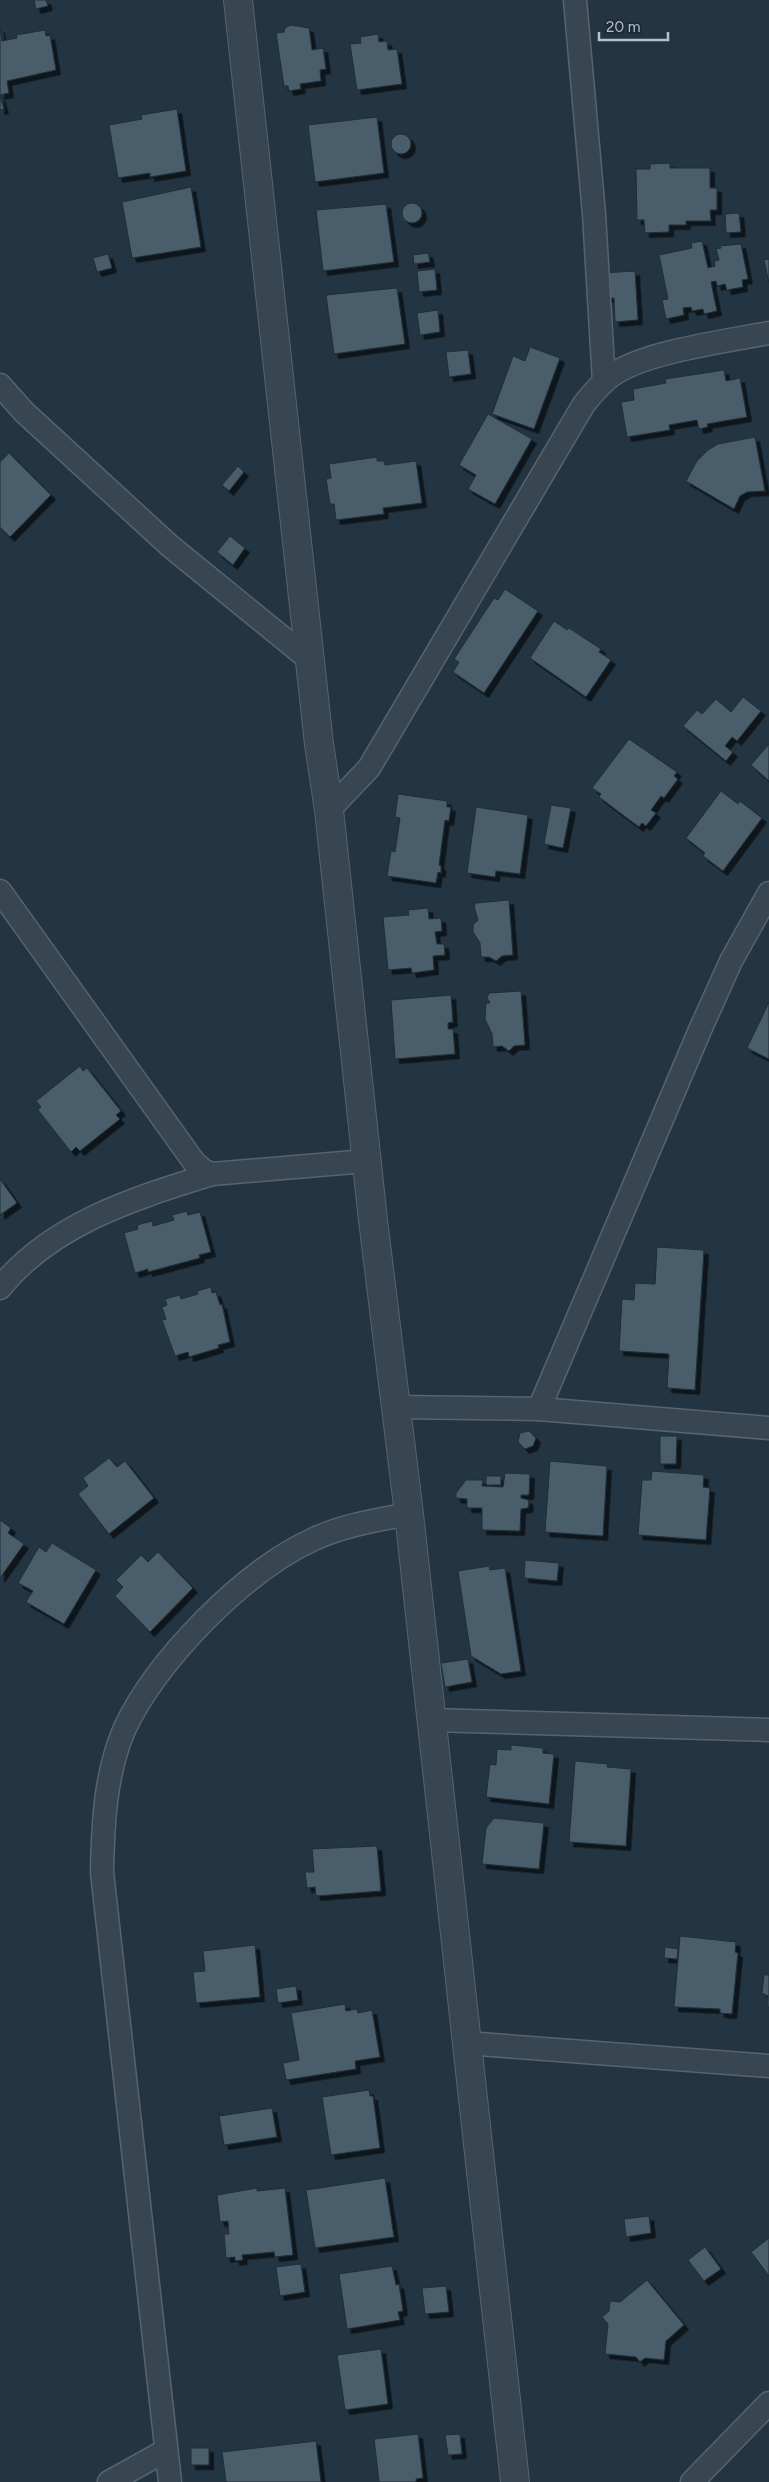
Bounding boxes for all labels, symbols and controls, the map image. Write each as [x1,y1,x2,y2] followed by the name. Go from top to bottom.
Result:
[599,10,668,42] scale bar
[606,18,640,36] text: 20 m

